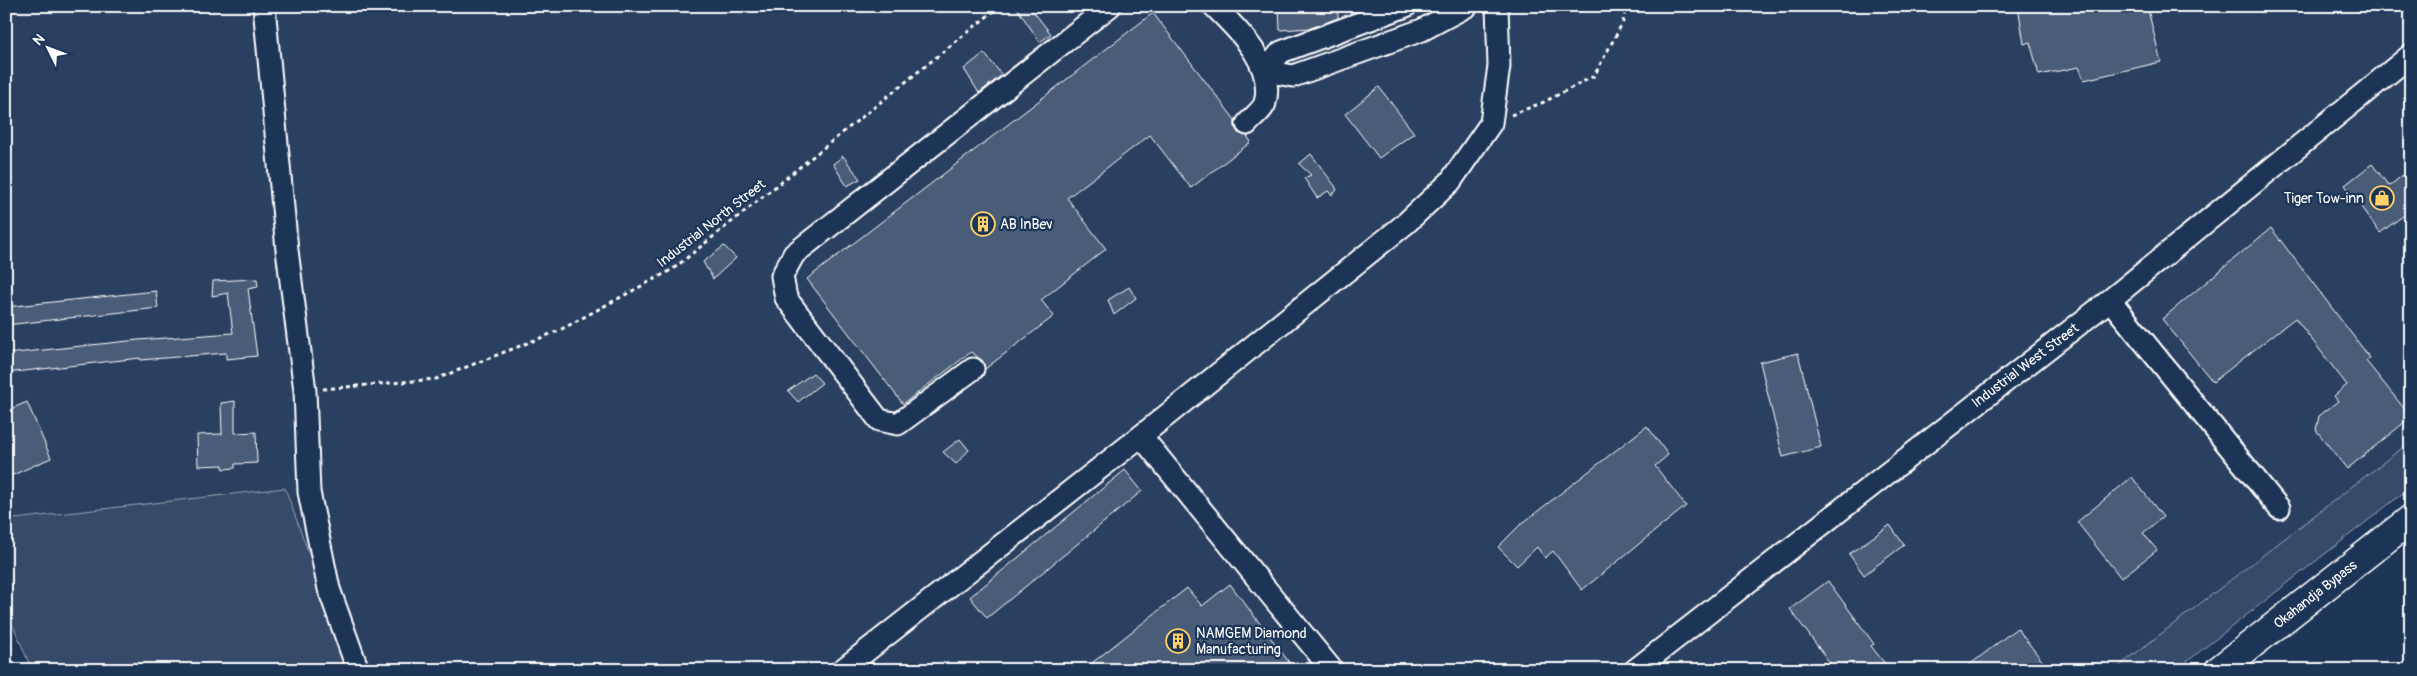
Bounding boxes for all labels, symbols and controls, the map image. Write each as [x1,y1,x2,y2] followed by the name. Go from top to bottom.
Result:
[22,22,72,72] north arrow
[29,30,48,49] text: N
[654,175,769,271] street label: Industrial North Street
[2369,185,2395,211] shop icon: Tiger Tow-inn
[2284,190,2364,207] place label: Tiger Tow-inn
[970,211,996,237] building icon: AB InBev
[1000,216,1053,233] place label: AB InBev
[1968,319,2083,411] street label: Industrial West Street
[2270,556,2361,632] street label: Okahandja Bypass
[1196,625,1307,658] place label: NAMGEM Diamond Manufacturing
[1165,628,1191,654] building icon: NAMGEM Diamond Manufacturing

